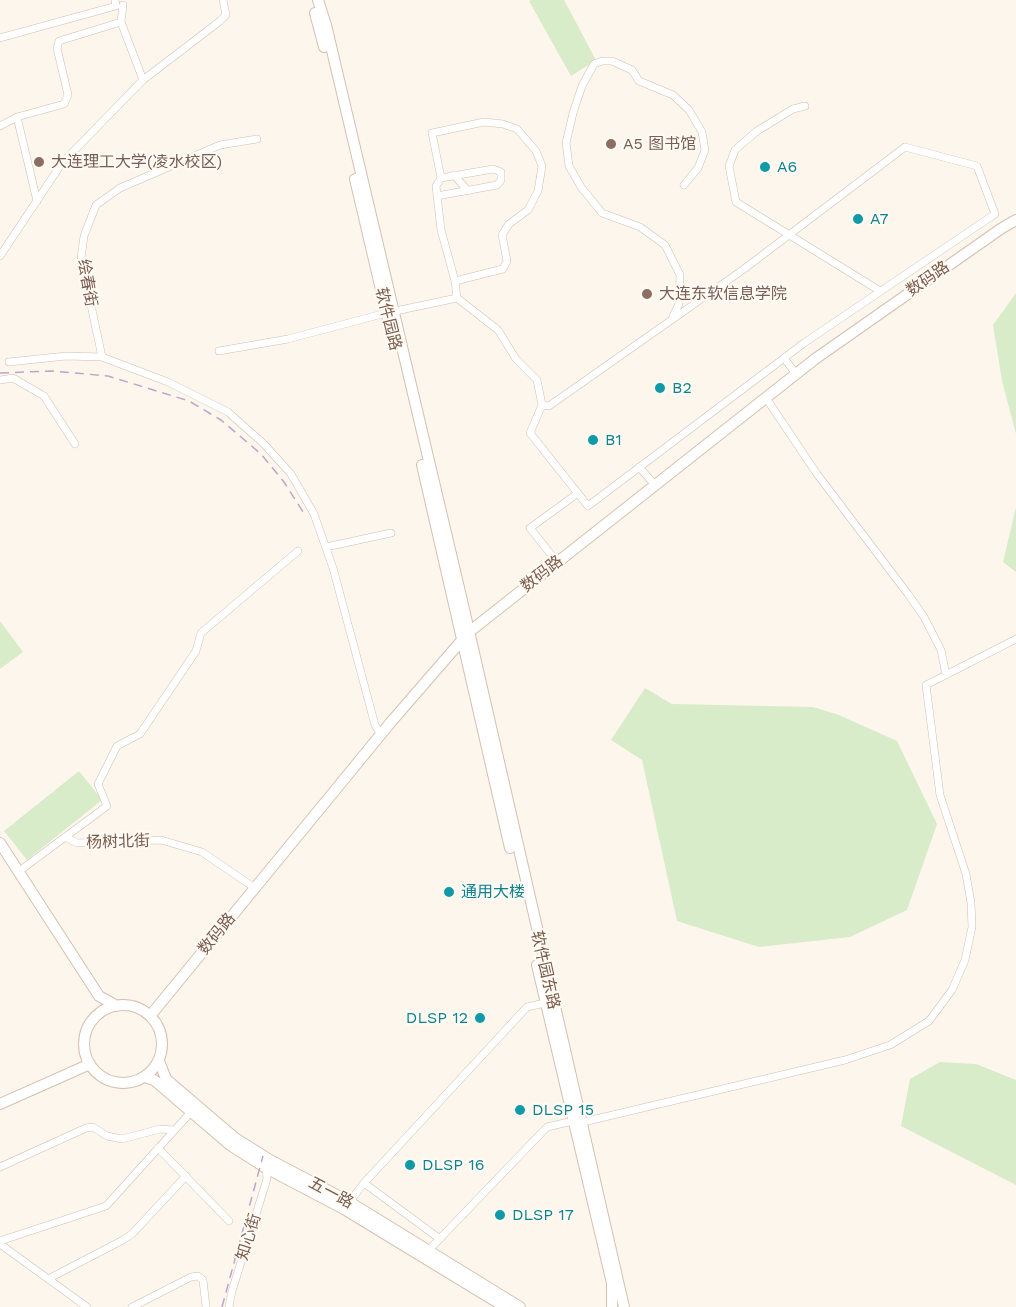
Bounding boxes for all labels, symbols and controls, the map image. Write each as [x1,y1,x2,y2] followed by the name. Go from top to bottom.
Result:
[623,134,696,154] place label: A5 图书馆
[604,137,618,151] marker: A5 图书馆
[51,152,222,172] place label: 大连理工大学(凌水校区)
[32,155,46,169] marker: 大连理工大学(凌水校区)
[777,157,797,177] place label: A6
[758,160,772,174] marker: A6
[870,209,889,229] place label: A7
[851,212,865,226] marker: A7
[903,257,953,301] street label: 数码路
[73,258,101,308] street label: 绘春街
[659,284,787,304] place label: 大连东软信息学院
[371,286,405,352] street label: 软件园路
[640,287,654,301] marker: 大连东软信息学院
[672,378,692,398] place label: B2
[653,381,667,395] marker: B2
[605,430,622,450] place label: B1
[586,433,600,447] marker: B1
[517,552,567,596] street label: 数码路
[86,831,150,853] street label: 杨树北街
[461,882,525,902] place label: 通用大楼
[442,885,456,899] marker: 通用大楼
[194,909,240,959] street label: 数码路
[527,929,563,1011] street label: 软件园东路
[406,1008,468,1028] place label: DLSP 12
[473,1011,487,1025] marker: DLSP 12
[532,1100,594,1120] place label: DLSP 15
[513,1103,527,1117] marker: DLSP 15
[422,1155,485,1175] place label: DLSP 16
[403,1158,417,1172] marker: DLSP 16
[305,1173,357,1213] street label: 五一路
[512,1205,574,1225] place label: DLSP 17
[493,1208,507,1222] marker: DLSP 17
[233,1211,265,1263] street label: 知心街

